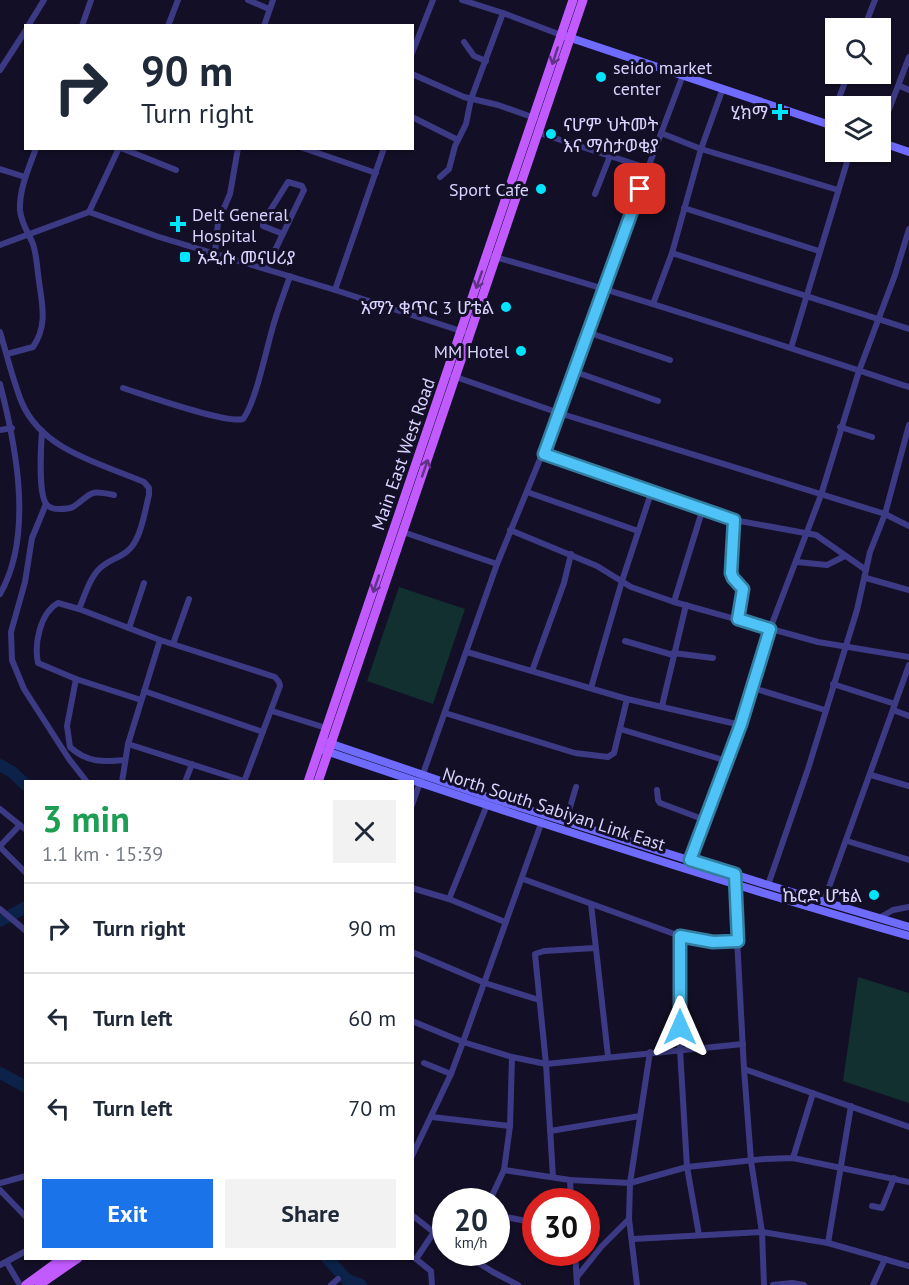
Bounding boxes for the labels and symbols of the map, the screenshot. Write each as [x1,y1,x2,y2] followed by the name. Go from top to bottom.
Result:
[549,46,560,65] one-way arrow
[613,56,712,100] place label: seido market center
[594,70,608,84] marker: seido market center
[731,101,768,124] place label: ሂክማ
[773,105,787,119] marker: ሂክማ
[563,113,659,157] place label: ናሆም ህትመት እና ማስታወቂያ
[544,127,558,141] marker: ናሆም ህትመት እና ማስታወቂያ
[614,163,665,214] pin
[449,178,529,201] place label: Sport Cafe
[534,182,548,196] marker: Sport Cafe
[192,203,289,247] place label: Delt General Hospital
[169,215,187,233] marker: Delt General Hospital
[197,246,296,269] place label: አዲሱ መናሀሪያ
[178,250,192,264] marker: አዲሱ መናሀሪያ
[473,270,484,289] one-way arrow
[360,296,494,319] place label: አማን ቁጥር 3 ሆቴል
[499,300,513,314] marker: አማን ቁጥር 3 ሆቴል
[434,340,510,363] place label: MM Hotel
[514,344,528,358] marker: MM Hotel
[366,375,440,533] street label: Main East West Road
[420,459,431,478] one-way arrow
[370,574,381,593] one-way arrow
[440,762,668,856] street label: North South Sabiyan Link East
[783,884,862,907] place label: ኬሮድ ሆቴል
[867,888,881,902] marker: ኬሮድ ሆቴል
[648,995,712,1059] position arrow
[522,1188,600,1266] speed limit sign: 30

